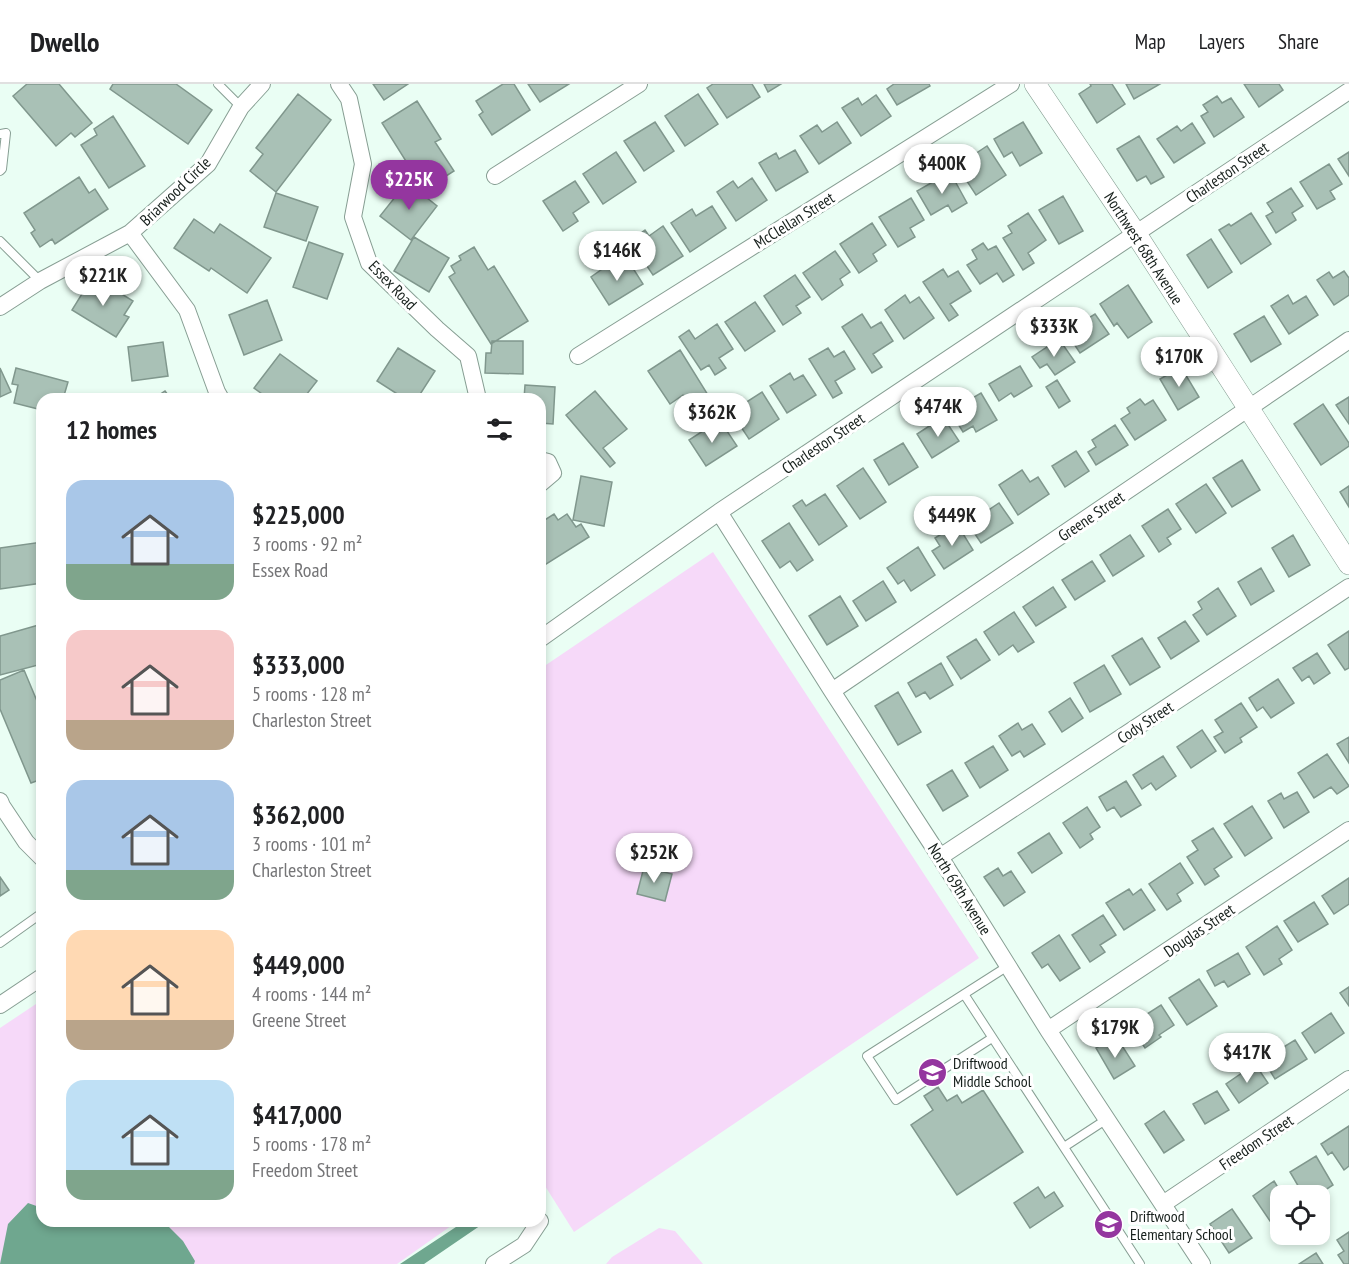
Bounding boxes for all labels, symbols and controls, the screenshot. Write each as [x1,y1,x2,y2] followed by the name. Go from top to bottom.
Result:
[30,23,100,60] text: Dwello
[1135,28,1166,55] text: Map
[1199,28,1245,55] text: Layers
[1278,28,1319,55] text: Share
[1182,137,1273,207] street label: Charleston Street
[900,144,984,195] pin: $400K
[918,150,966,176] text: $400K
[135,152,215,230] street label: Briarwood Circle
[367,160,451,211] pin: $225K
[385,166,433,192] text: $225K
[750,187,838,253] street label: McClellan Street
[1100,188,1188,308] street label: Northwest 68th Avenue
[575,231,659,282] pin: $146K
[593,237,641,263] text: $146K
[61,256,145,307] pin: $221K
[365,256,421,314] street label: Essex Road
[79,262,127,288] text: $221K
[1012,307,1096,358] pin: $333K
[1030,313,1078,339] text: $333K
[1137,337,1221,388] pin: $170K
[1155,343,1203,369] text: $170K
[896,387,980,438] pin: $474K
[670,393,754,444] pin: $362K
[914,393,962,419] text: $474K
[688,399,736,425] text: $362K
[778,408,869,478] street label: Charleston Street
[66,413,157,446] text: 12 homes
[483,413,516,446] icon: filters
[1054,486,1128,545] street label: Greene Street
[910,496,994,547] pin: $449K
[252,498,345,531] text: $225,000
[928,502,976,528] text: $449K
[114,504,186,576] icon: home
[252,531,362,557] text: 3 rooms · 92 m²
[252,557,328,583] text: Essex Road
[252,648,345,681] text: $333,000
[114,654,186,726] icon: home
[252,681,371,707] text: 5 rooms · 128 m²
[1113,696,1177,747] street label: Cody Street
[252,707,372,733] text: Charleston Street
[252,798,345,831] text: $362,000
[114,804,186,876] icon: home
[252,831,371,857] text: 3 rooms · 101 m²
[612,833,696,884] pin: $252K
[630,839,678,865] text: $252K
[924,839,996,939] street label: North 69th Avenue
[252,857,372,883] text: Charleston Street
[1160,899,1239,961] street label: Douglas Street
[252,948,345,981] text: $449,000
[114,954,186,1026] icon: home
[252,981,371,1007] text: 4 rooms · 144 m²
[252,1007,346,1033] text: Greene Street
[1073,1008,1157,1059] pin: $179K
[1091,1014,1139,1040] text: $179K
[1205,1033,1289,1084] pin: $417K
[1223,1039,1271,1065] text: $417K
[953,1053,1032,1091] place label: Driftwood Middle School
[916,1056,948,1088] school or university icon: Driftwood Middle School
[252,1098,342,1131] text: $417,000
[114,1104,186,1176] icon: home
[1215,1110,1297,1174] street label: Freedom Street
[252,1131,371,1157] text: 5 rooms · 178 m²
[252,1157,358,1183] text: Freedom Street
[1270,1185,1330,1245] map controls
[1270,1185,1330,1245] button: locate
[1130,1206,1233,1244] place label: Driftwood Elementary School
[1093,1209,1125,1241] school or university icon: Driftwood Elementary School

